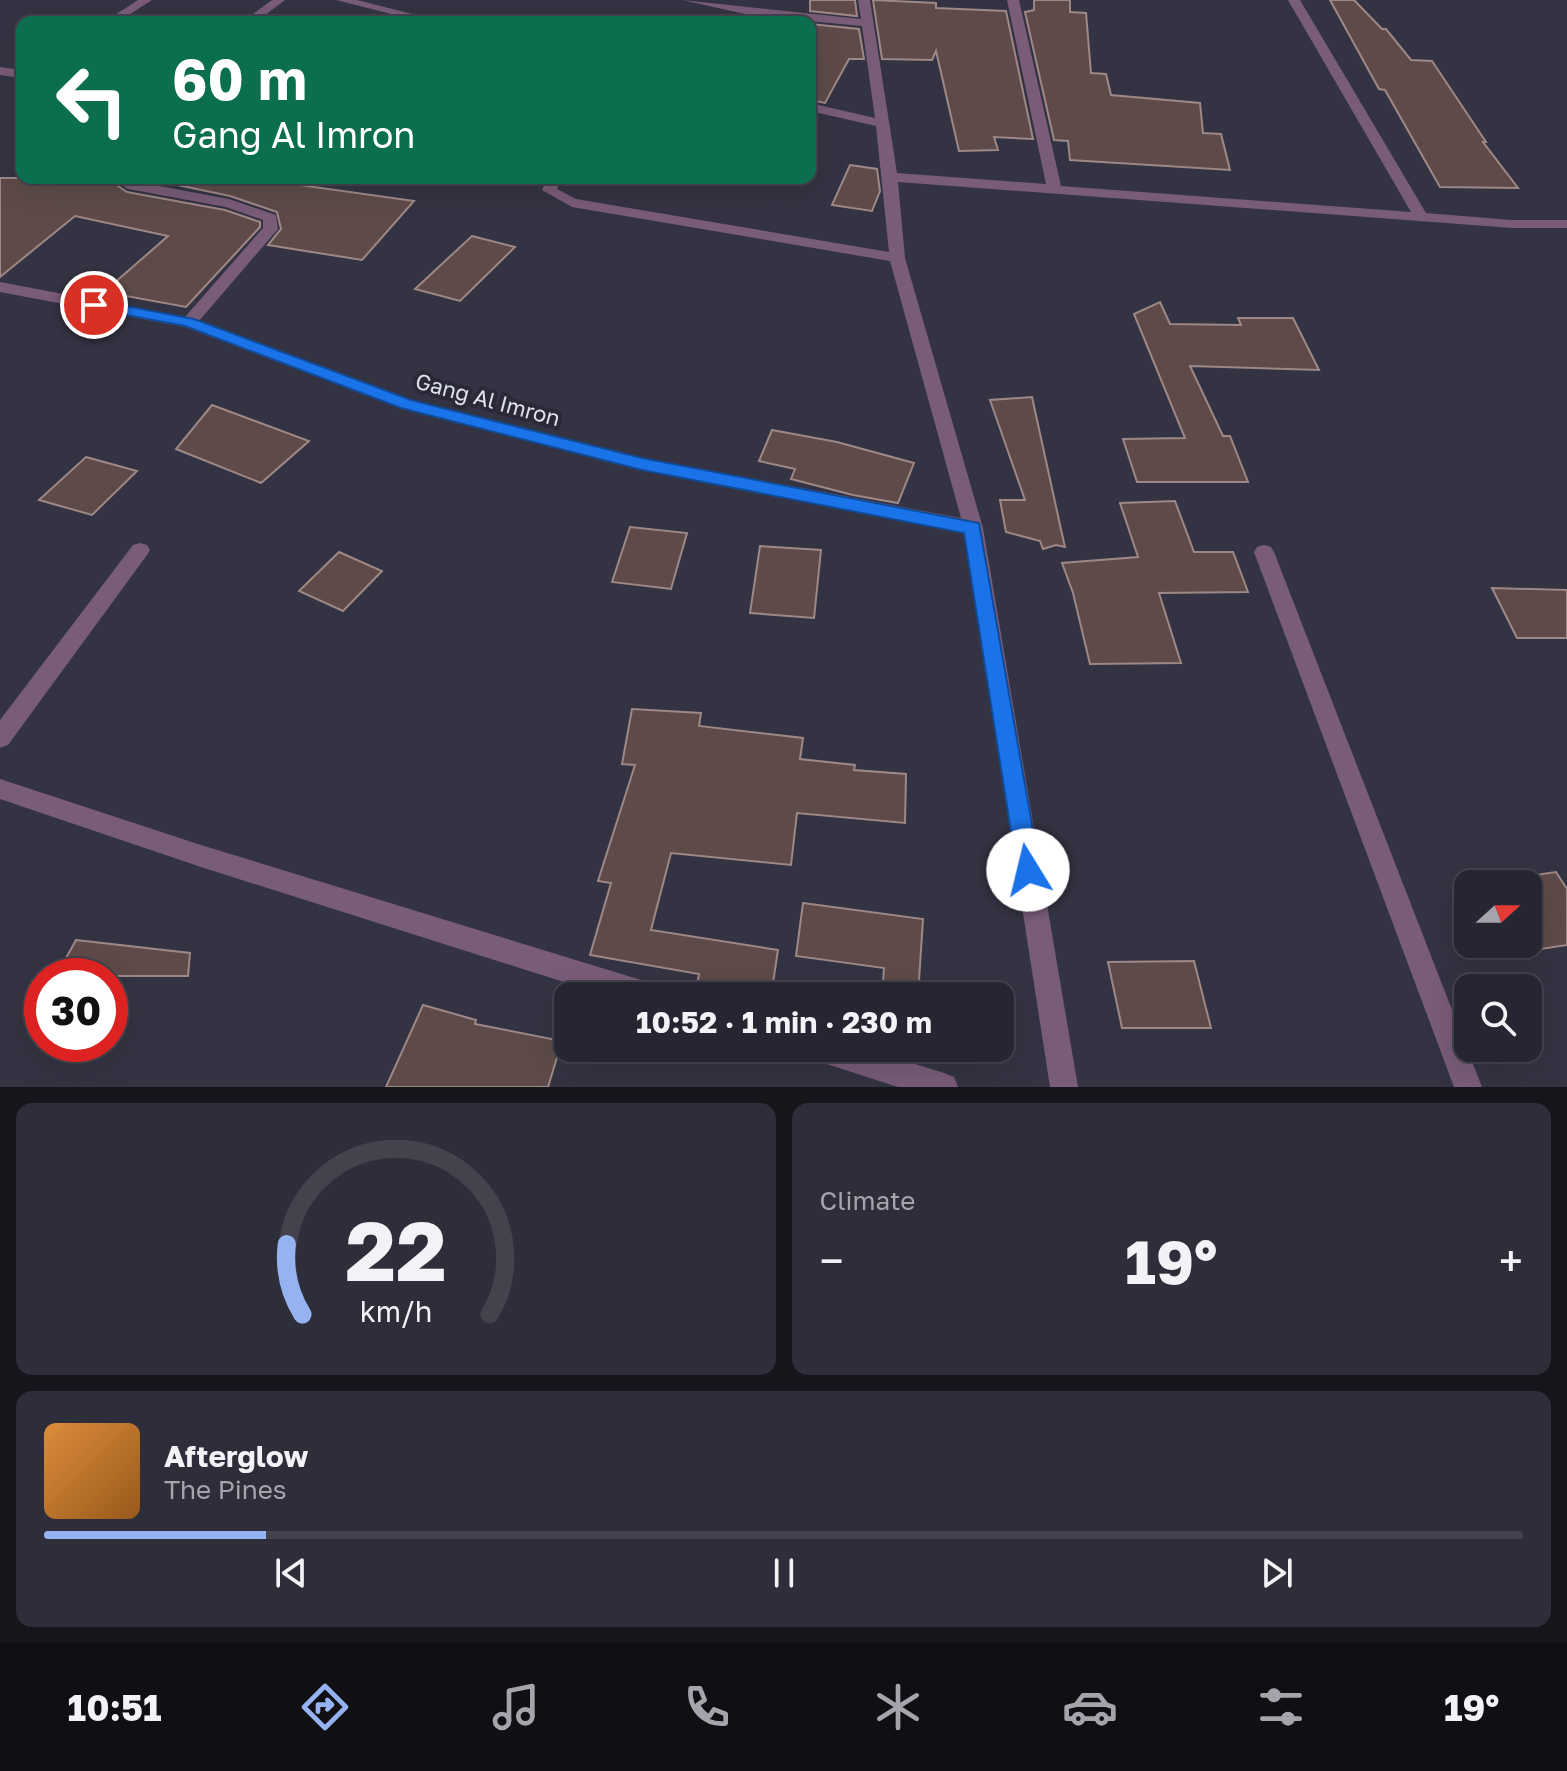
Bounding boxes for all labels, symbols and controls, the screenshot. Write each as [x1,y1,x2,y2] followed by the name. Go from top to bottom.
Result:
[172,45,307,112] text: 60 m
[40,48,144,152] icon: left
[172,113,416,156] text: Gang Al Imron
[60,271,128,339] pin
[72,283,116,327] icon: arrive
[413,367,563,431] street label: Gang Al Imron
[986,828,1070,912] position arrow
[1454,870,1542,958] north arrow
[1454,870,1542,1062] map controls
[24,958,128,1062] speed limit sign: 30
[1454,974,1542,1062] button: search
[636,1004,932,1040] text: 10:52 · 1 min · 230 m
[820,1185,915,1216] text: Climate
[345,1199,447,1299] text: 22
[1125,1225,1217,1297] text: 19°
[820,1234,844,1287] text: −
[1499,1234,1523,1287] text: +
[359,1294,432,1328] text: km/h
[164,1438,308,1474] text: Afterglow
[164,1474,287,1505] text: The Pines
[269,1551,313,1595] icon: previous
[762,1551,806,1595] icon: pause
[1255,1551,1299,1595] icon: next
[297,1679,353,1735] icon: directions
[488,1679,544,1735] icon: music
[679,1679,735,1735] icon: phone
[870,1679,926,1735] icon: climate
[1062,1679,1118,1735] icon: car
[1253,1679,1309,1735] icon: filters
[68,1686,162,1729] text: 10:51
[1444,1686,1499,1729] text: 19°

